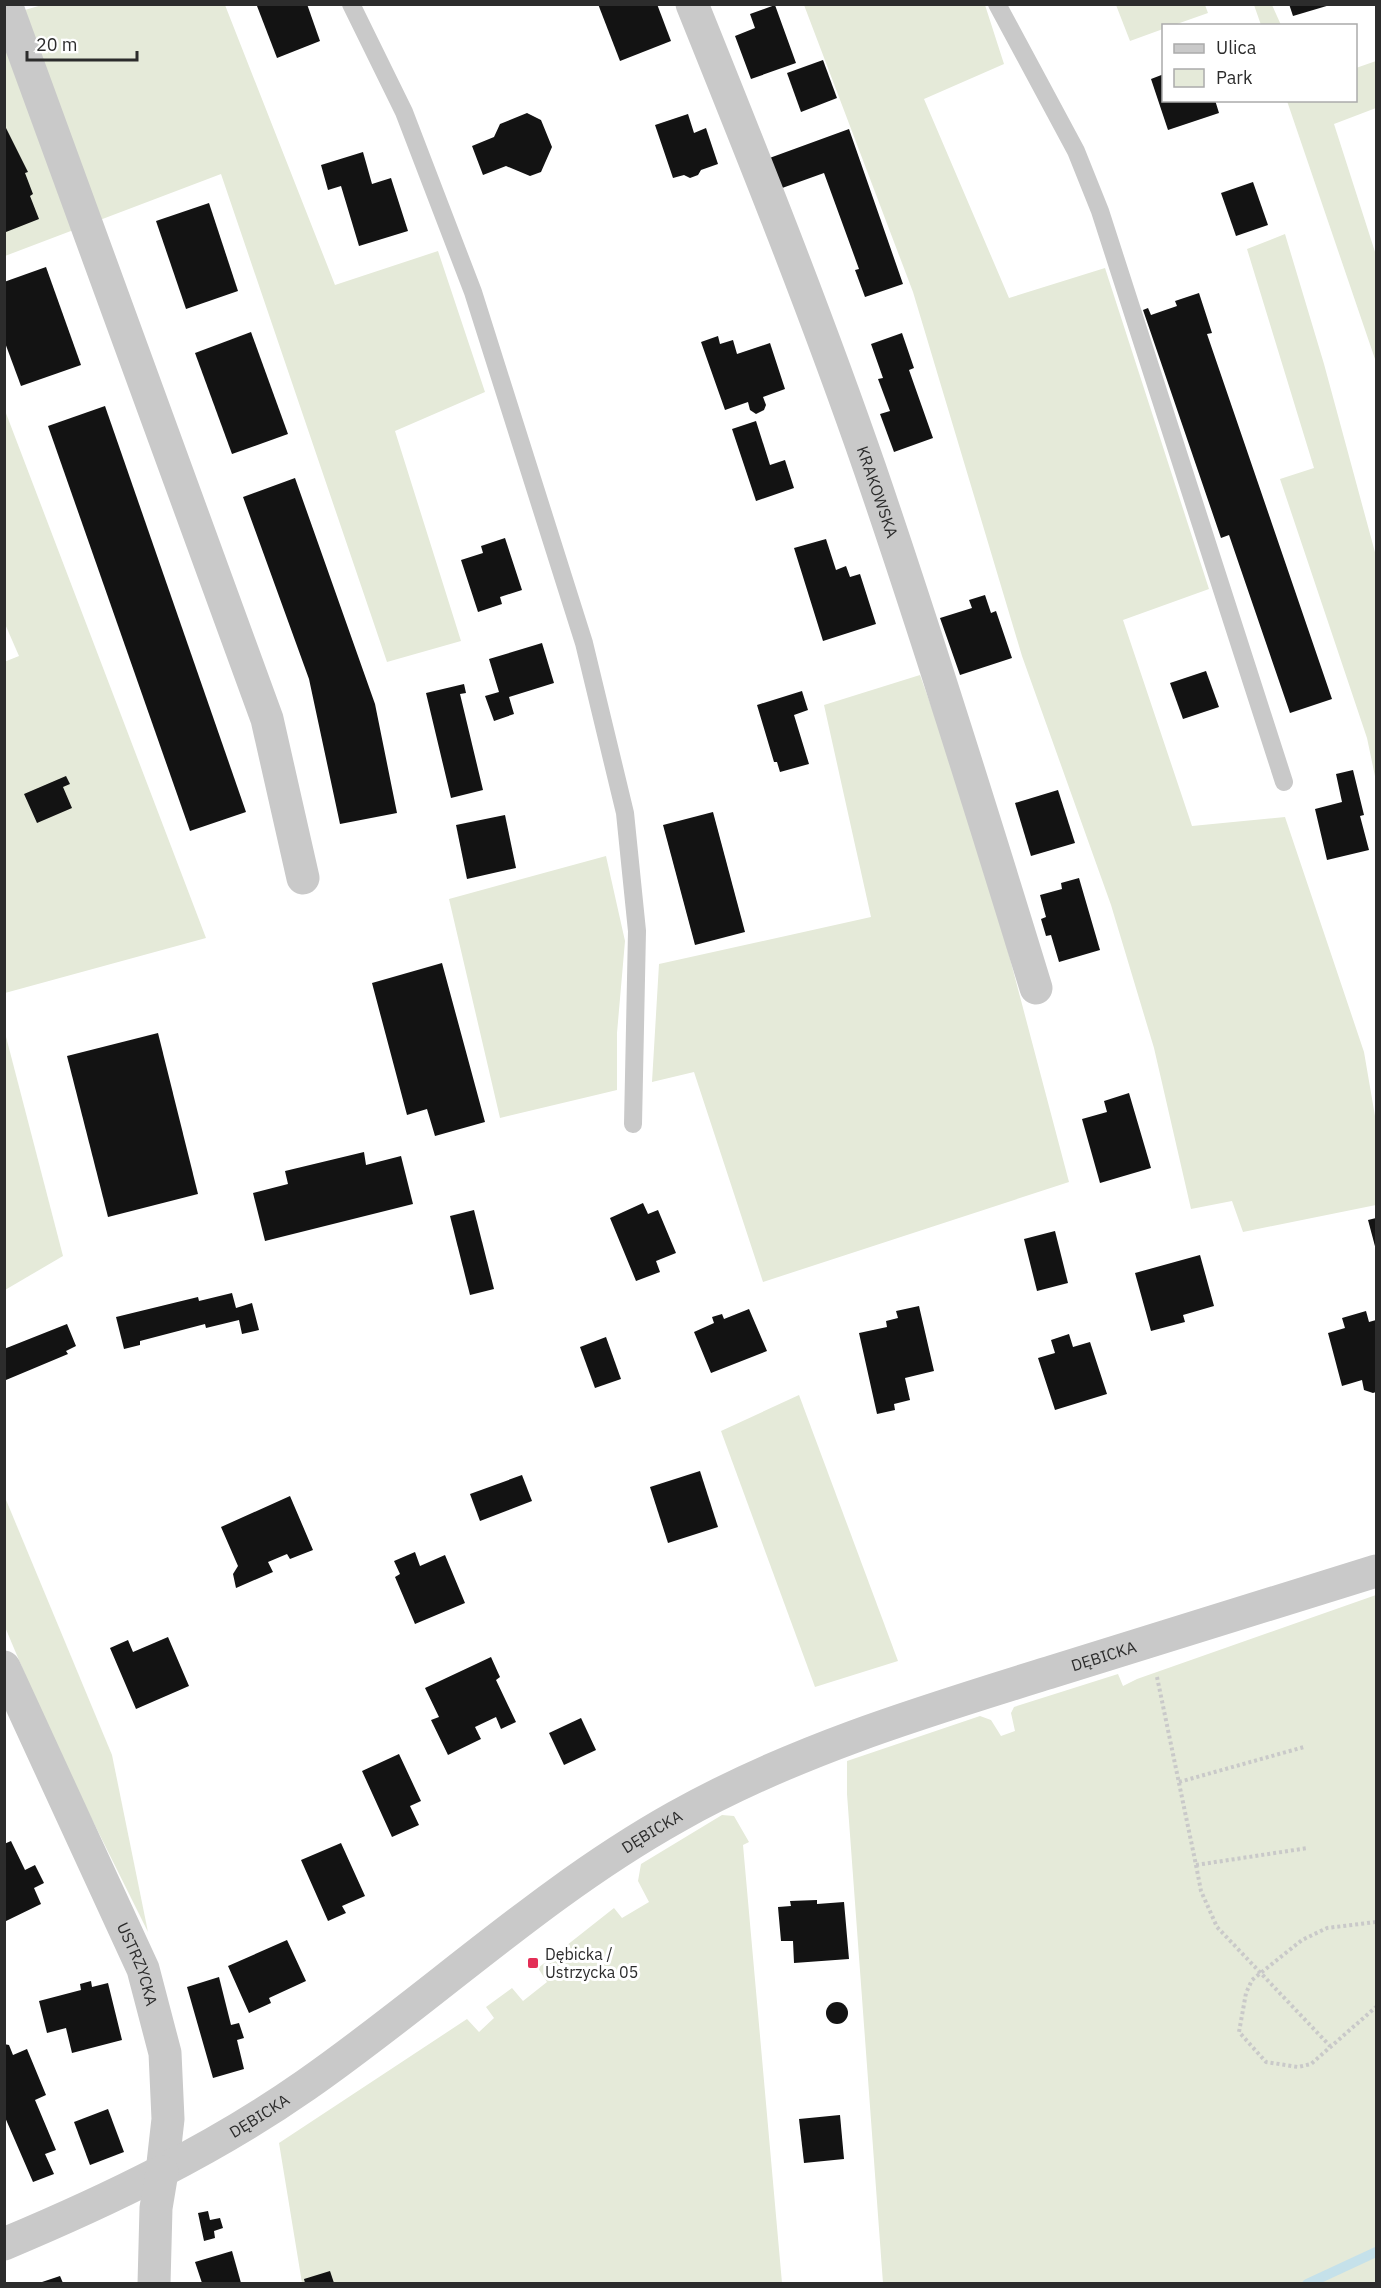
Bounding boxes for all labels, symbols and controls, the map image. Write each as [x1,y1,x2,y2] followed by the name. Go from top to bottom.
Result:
[27,24,136,62] scale bar
[1162,24,1357,102] legend
[36,33,78,56] text: 20 m
[1216,36,1257,59] text: Ulica
[1216,66,1253,89] text: Park
[853,443,903,540] street label: KRAKOWSKA
[1069,1636,1139,1675] street label: DĘBICKA
[618,1806,686,1857] street label: DĘBICKA
[113,1919,162,2008] street label: USTRZYCKA
[545,1944,638,1982] place label: Dębicka / Ustrzycka 05
[526,1956,540,1970] marker: Dębicka / Ustrzycka 05
[225,2089,293,2142] street label: DĘBICKA

